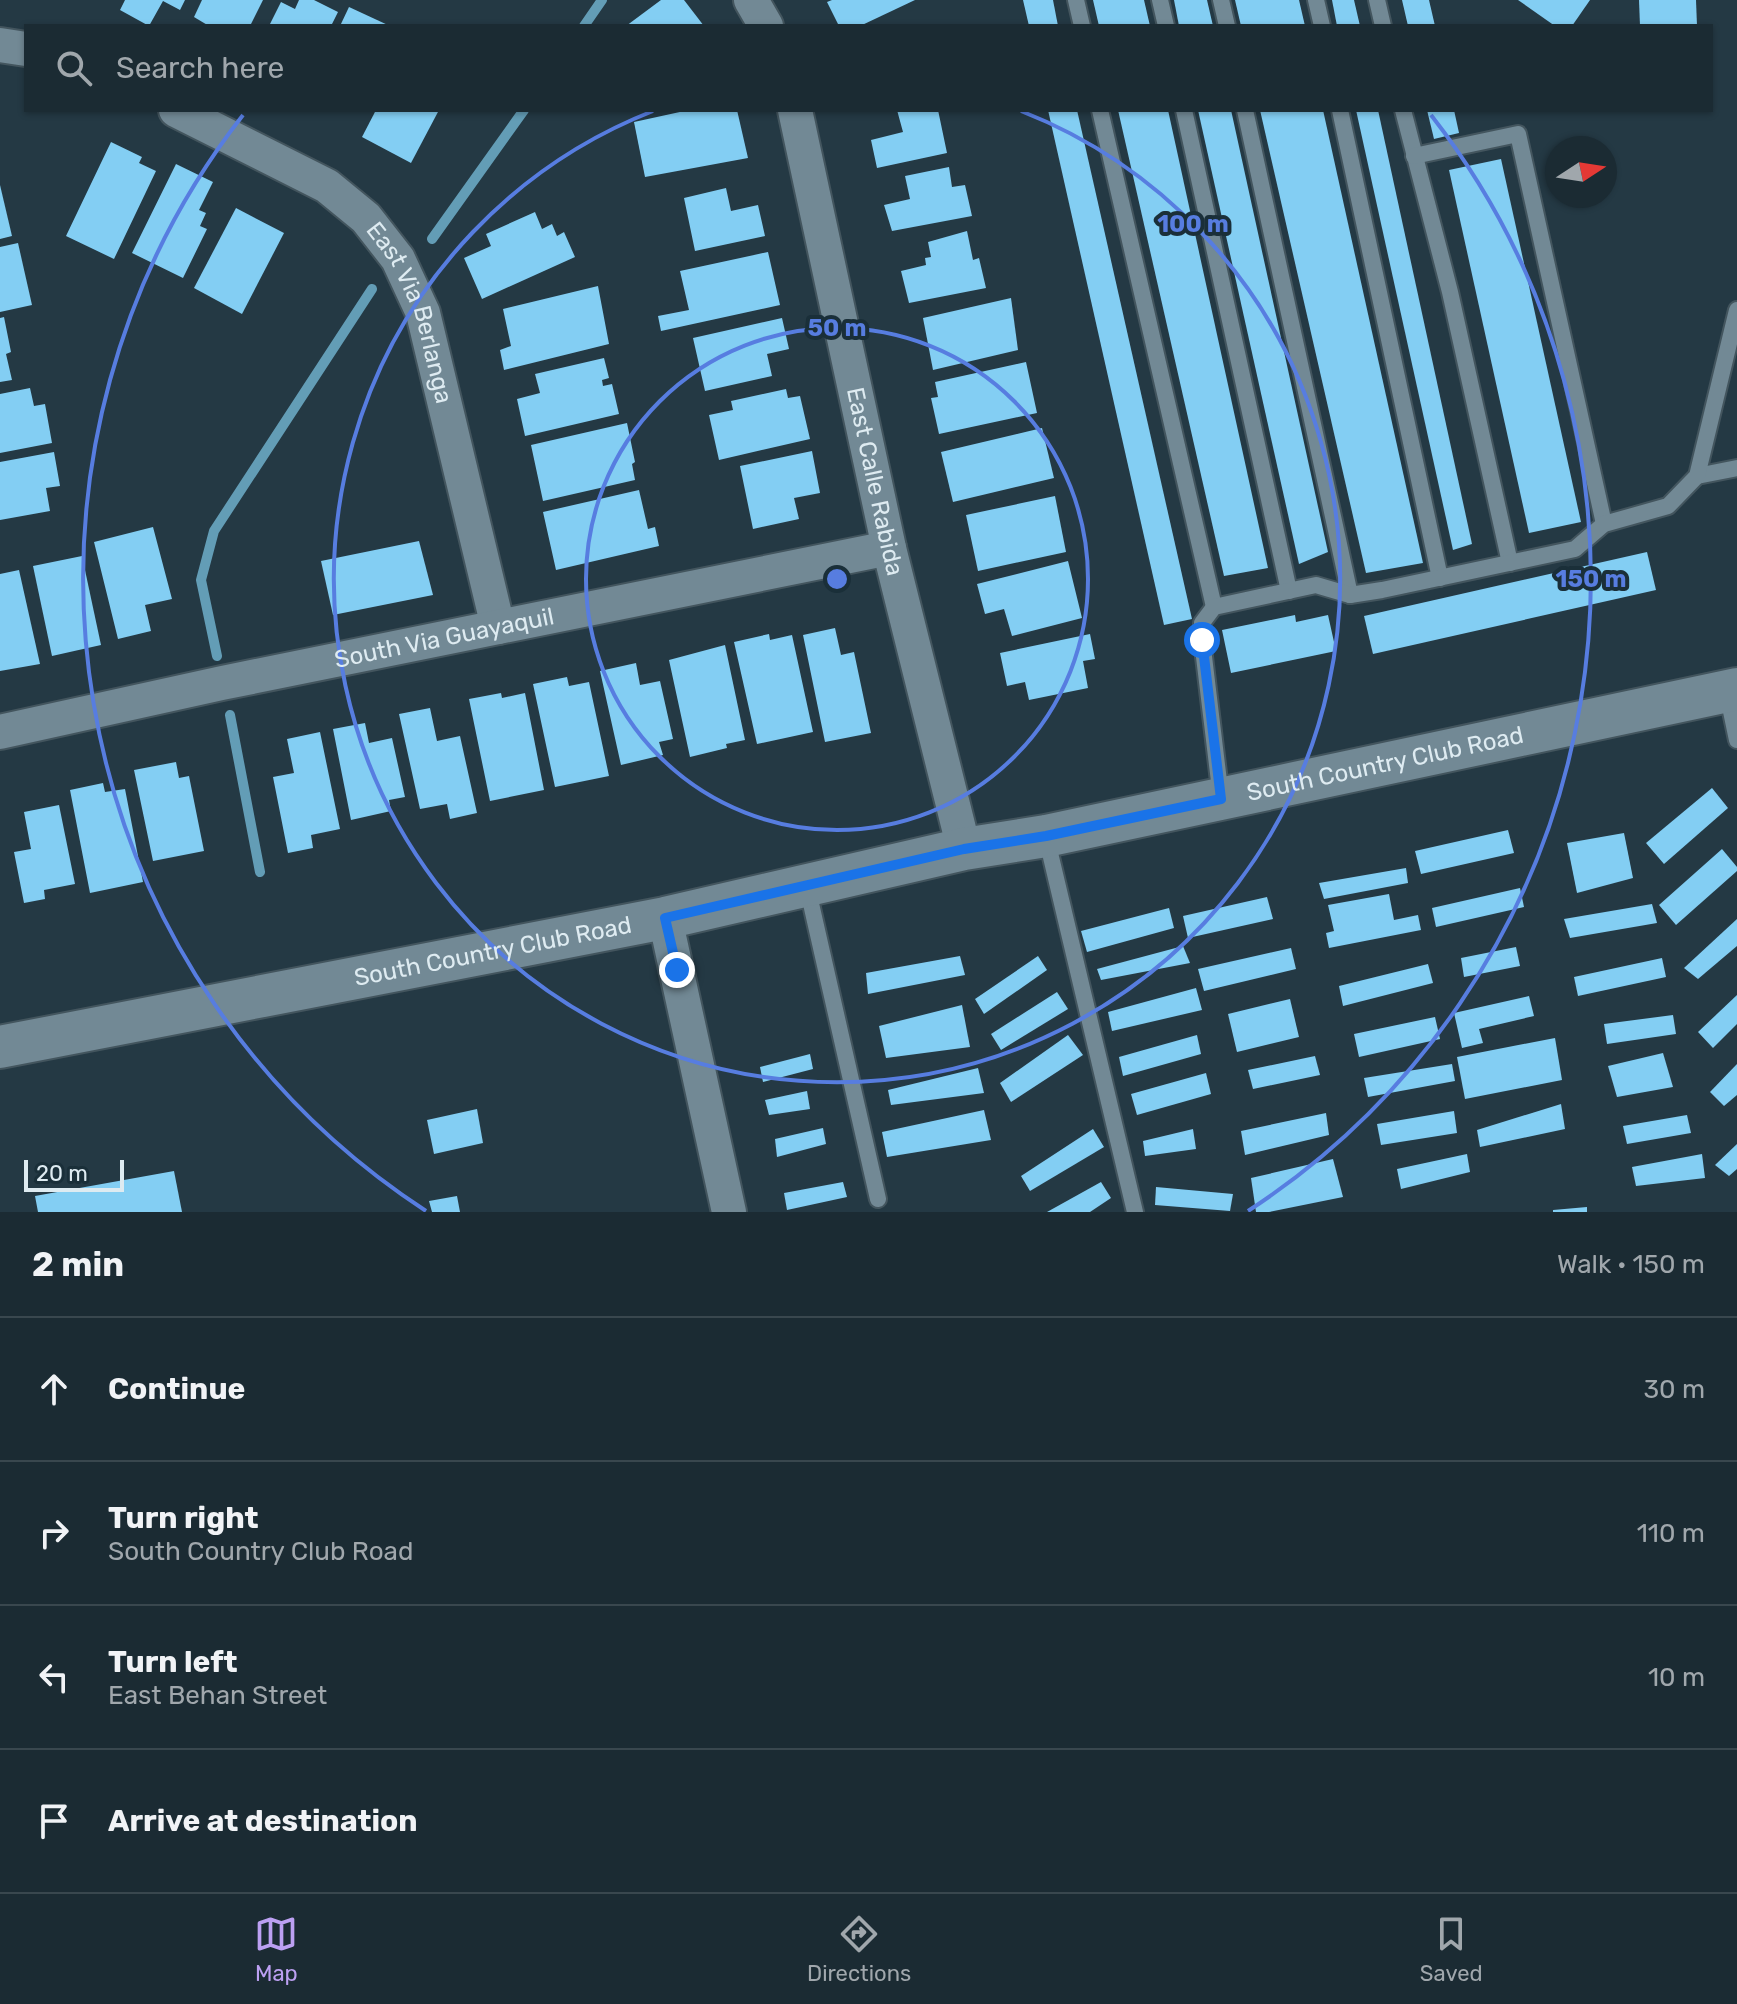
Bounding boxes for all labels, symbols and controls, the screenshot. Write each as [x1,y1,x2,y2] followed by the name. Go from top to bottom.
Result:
[24,24,1713,112] search box
[52,46,96,90] icon: search
[116,50,284,86] text: Search here
[1545,136,1617,208] north arrow
[1157,210,1229,238] text: 100 m
[360,216,458,406] street label: East Via Berlanga
[808,314,866,342] text: 50 m
[841,385,909,579] street label: East Calle Rabida
[823,565,851,593] centre of rings
[1556,565,1626,593] text: 150 m
[332,602,556,674] street label: South Via Guayaquil
[1184,622,1220,658] route start
[1244,721,1526,807] street label: South Country Club Road
[352,911,634,992] street label: South Country Club Road
[659,952,695,988] route end
[24,1156,124,1192] scale bar
[36,1160,88,1187] text: 20 m
[32,1244,124,1285] text: 2 min
[1557,1249,1705,1280] text: Walk · 150 m
[32,1367,76,1411] icon: ahead
[108,1371,245,1407] text: Continue
[1643,1374,1705,1405] text: 30 m
[108,1500,259,1536] text: Turn right
[32,1511,76,1555] icon: right
[1637,1518,1705,1549] text: 110 m
[108,1536,413,1567] text: South Country Club Road
[108,1644,238,1680] text: Turn left
[32,1655,76,1699] icon: left
[1648,1662,1705,1693] text: 10 m
[108,1680,327,1711] text: East Behan Street
[32,1799,76,1843] icon: arrive
[108,1803,418,1839] text: Arrive at destination
[254,1912,298,1987] tab: Map
[807,1912,911,1987] tab: Directions
[1420,1912,1483,1987] tab: Saved

